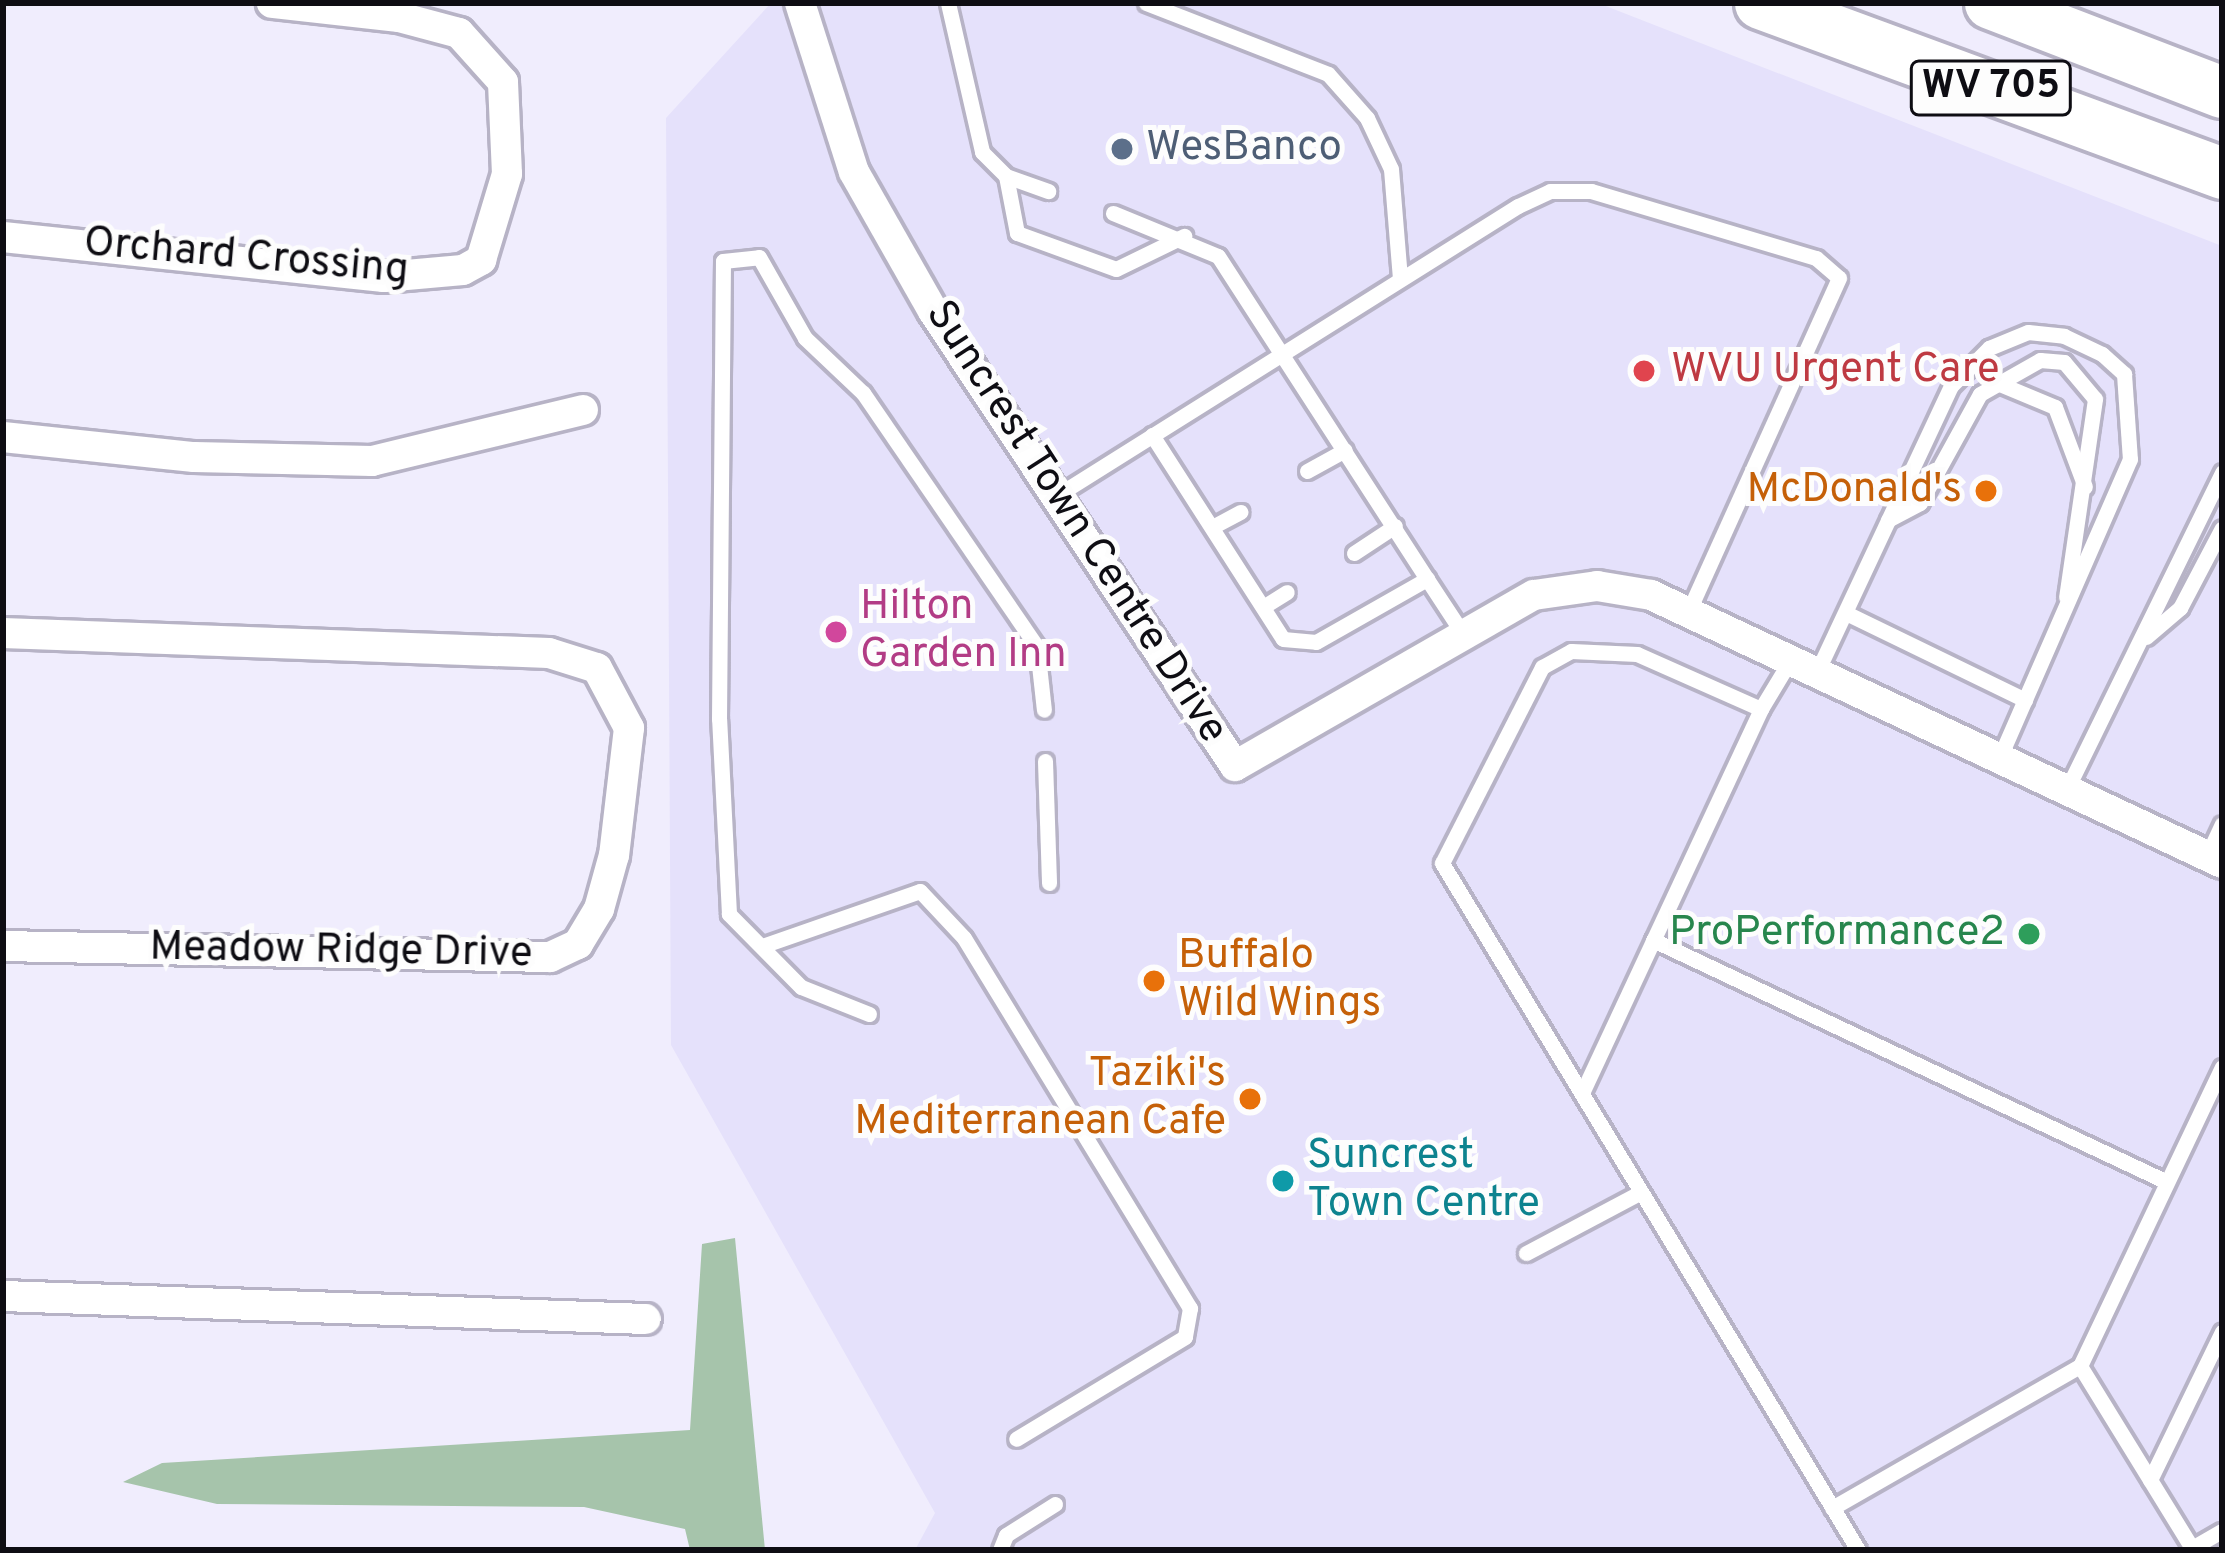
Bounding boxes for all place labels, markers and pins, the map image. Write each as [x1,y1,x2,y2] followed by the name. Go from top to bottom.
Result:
[1146,124,1342,174] place label: WesBanco
[1109,136,1135,162] marker: WesBanco
[1671,346,2000,396] place label: WVU Urgent Care
[1628,355,1660,387] marker: WVU Urgent Care
[1746,466,1962,516] place label: McDonald's
[1973,478,1999,504] marker: McDonald's
[860,583,1067,682] place label: Hilton Garden Inn
[823,619,849,645] marker: Hilton Garden Inn
[1669,909,2005,959] place label: ProPerformance2
[2016,921,2042,947] marker: ProPerformance2
[1178,932,1382,1030] place label: Buffalo Wild Wings
[1141,968,1167,994] marker: Buffalo Wild Wings
[854,1050,1226,1148] place label: Taziki's Mediterranean Cafe
[1237,1086,1263,1112] marker: Taziki's Mediterranean Cafe
[1307,1132,1540,1230] place label: Suncrest Town Centre
[1270,1168,1296,1194] marker: Suncrest Town Centre

